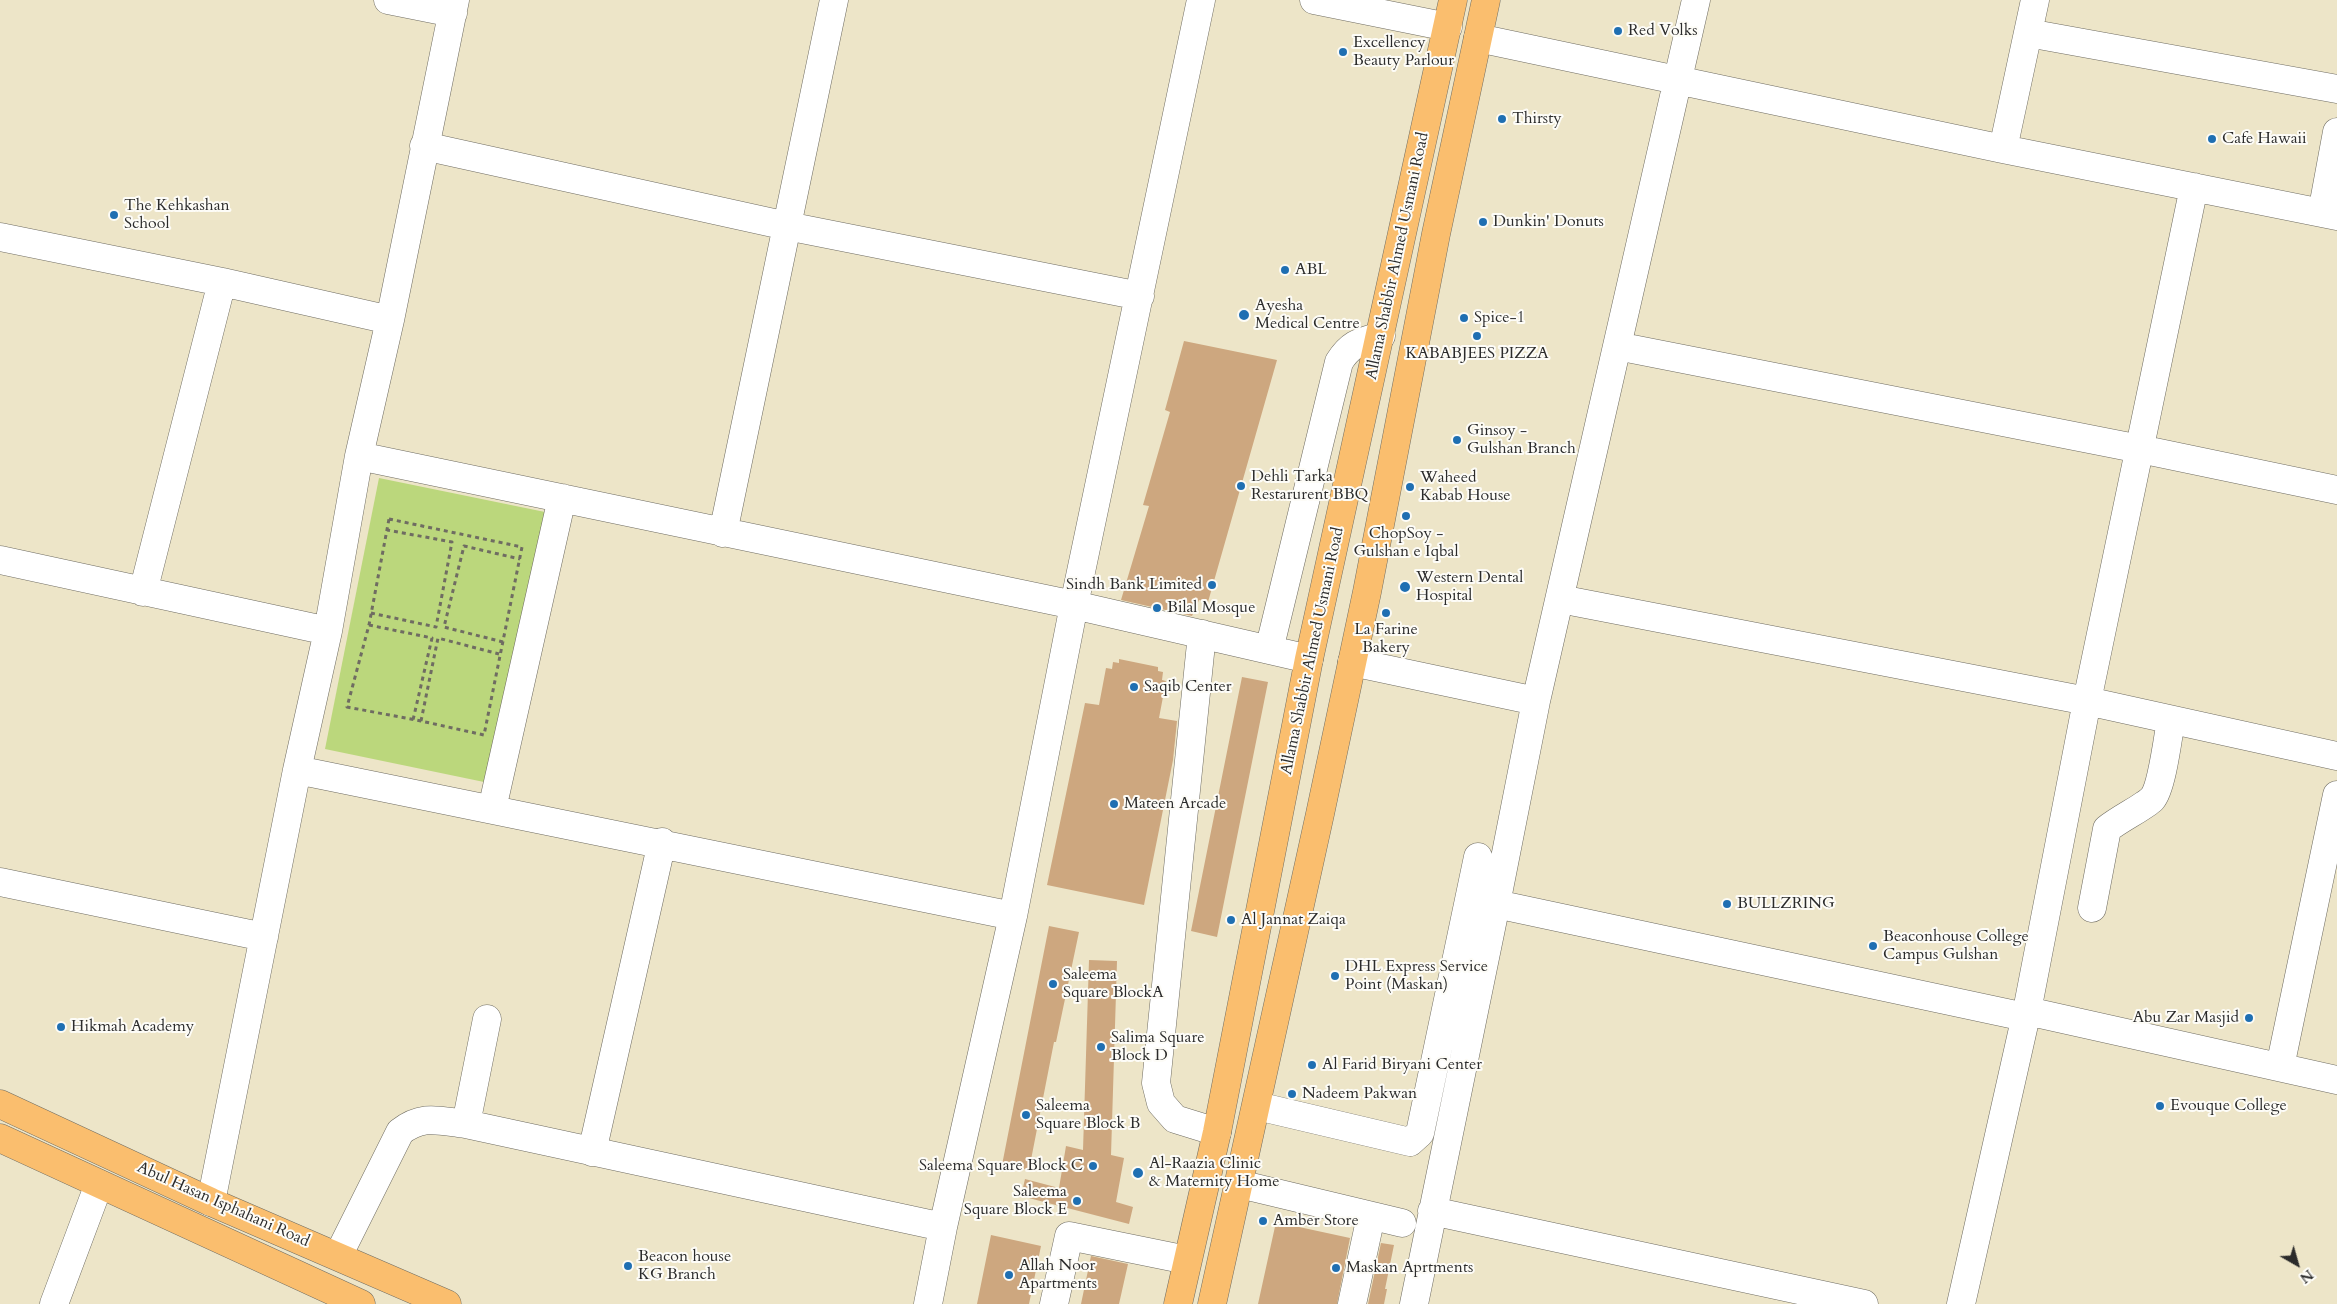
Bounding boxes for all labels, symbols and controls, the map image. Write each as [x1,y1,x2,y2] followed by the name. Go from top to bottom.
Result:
[1628,21,1698,41] place label: Red Volks
[1612,25,1624,37] marker: Red Volks
[1353,33,1454,71] place label: Excellency Beauty Parlour
[1337,46,1349,58] marker: Excellency Beauty Parlour
[1512,109,1562,129] place label: Thirsty
[1496,113,1508,125] marker: Thirsty
[2222,129,2307,149] place label: Cafe Hawaii
[1362,131,1434,381] street label: Allama Shabbir Ahmed Usmani Road
[2206,133,2218,145] marker: Cafe Hawaii
[124,196,230,234] place label: The Kehkashan School
[108,209,120,221] marker: The Kehkashan School
[1493,212,1604,232] place label: Dunkin' Donuts
[1477,216,1489,228] marker: Dunkin' Donuts
[1295,260,1327,280] place label: ABL
[1279,264,1291,276] marker: ABL
[1255,296,1360,334] place label: Ayesha Medical Centre
[1237,308,1251,322] marker: Ayesha Medical Centre
[1474,308,1525,328] place label: Spice-1
[1458,312,1470,324] marker: Spice-1
[1471,330,1483,342] marker: KABABJEES PIZZA
[1405,344,1549,364] place label: KABABJEES PIZZA
[1467,421,1576,459] place label: Ginsoy - Gulshan Branch
[1451,434,1463,446] marker: Ginsoy - Gulshan Branch
[1251,467,1368,505] place label: Dehli Tarka Restarurent BBQ
[1420,468,1511,506] place label: Waheed Kabab House
[1235,480,1247,492] marker: Dehli Tarka Restarurent BBQ
[1404,481,1416,493] marker: Waheed Kabab House
[1400,510,1412,522] marker: ChopSoy - Gulshan e Iqbal
[1353,524,1459,562] place label: ChopSoy - Gulshan e Iqbal
[1277,526,1349,776] street label: Allama Shabbir Ahmed Usmani Road
[1416,568,1523,606] place label: Western Dental Hospital
[1066,575,1202,595] place label: Sindh Bank Limited
[1206,579,1218,591] marker: Sindh Bank Limited
[1398,580,1412,594] marker: Western Dental Hospital
[1167,598,1255,618] place label: Bilal Mosque
[1151,602,1163,614] marker: Bilal Mosque
[1380,607,1392,619] marker: La Farine Bakery
[1354,620,1418,658] place label: La Farine Bakery
[1144,677,1232,697] place label: Saqib Center
[1128,681,1140,693] marker: Saqib Center
[1124,794,1226,814] place label: Mateen Arcade
[1108,798,1120,810] marker: Mateen Arcade
[1737,894,1835,914] place label: BULLZRING
[1721,898,1733,910] marker: BULLZRING
[1241,910,1346,930] place label: Al Jannat Zaiqa
[1225,914,1237,926] marker: Al Jannat Zaiqa
[1883,927,2029,965] place label: Beaconhouse College Campus Gulshan
[1867,940,1879,952] marker: Beaconhouse College Campus Gulshan
[1345,957,1488,995] place label: DHL Express Service Point (Maskan)
[1063,965,1164,1003] place label: Saleema Square BlockA
[1329,970,1341,982] marker: DHL Express Service Point (Maskan)
[1047,978,1059,990] marker: Saleema Square BlockA
[2133,1008,2239,1028] place label: Abu Zar Masjid
[2243,1012,2255,1024] marker: Abu Zar Masjid
[71,1017,194,1037] place label: Hikmah Academy
[55,1021,67,1033] marker: Hikmah Academy
[1111,1028,1205,1066] place label: Salima Square Block D
[1095,1041,1107,1053] marker: Salima Square Block D
[1322,1055,1482,1075] place label: Al Farid Biryani Center
[1306,1059,1318,1071] marker: Al Farid Biryani Center
[1302,1084,1417,1104] place label: Nadeem Pakwan
[1286,1088,1298,1100] marker: Nadeem Pakwan
[1036,1096,1140,1134] place label: Saleema Square Block B
[2170,1096,2287,1116] place label: Evouque College
[2154,1100,2166,1112] marker: Evouque College
[1020,1109,1032,1121] marker: Saleema Square Block B
[1149,1154,1280,1192] place label: Al-Raazia Clinic & Maternity Home
[919,1156,1083,1176] place label: Saleema Square Block C
[134,1158,312,1252] street label: Abul Hasan Isphahani Road
[1087,1160,1099,1172] marker: Saleema Square Block C
[1131,1166,1145,1180] marker: Al-Raazia Clinic & Maternity Home
[964,1182,1067,1220] place label: Saleema Square Block E
[1071,1195,1083,1207] marker: Saleema Square Block E
[1273,1211,1359,1231] place label: Amber Store
[1257,1215,1269,1227] marker: Amber Store
[2272,1239,2322,1289] north arrow
[638,1247,731,1285] place label: Beacon house KG Branch
[1019,1256,1097,1294] place label: Allah Noor Apartments
[1346,1258,1473,1278] place label: Maskan Aprtments
[622,1260,634,1272] marker: Beacon house KG Branch
[1330,1262,1342,1274] marker: Maskan Aprtments
[2296,1265,2317,1287] text: N
[1003,1269,1015,1281] marker: Allah Noor Apartments

